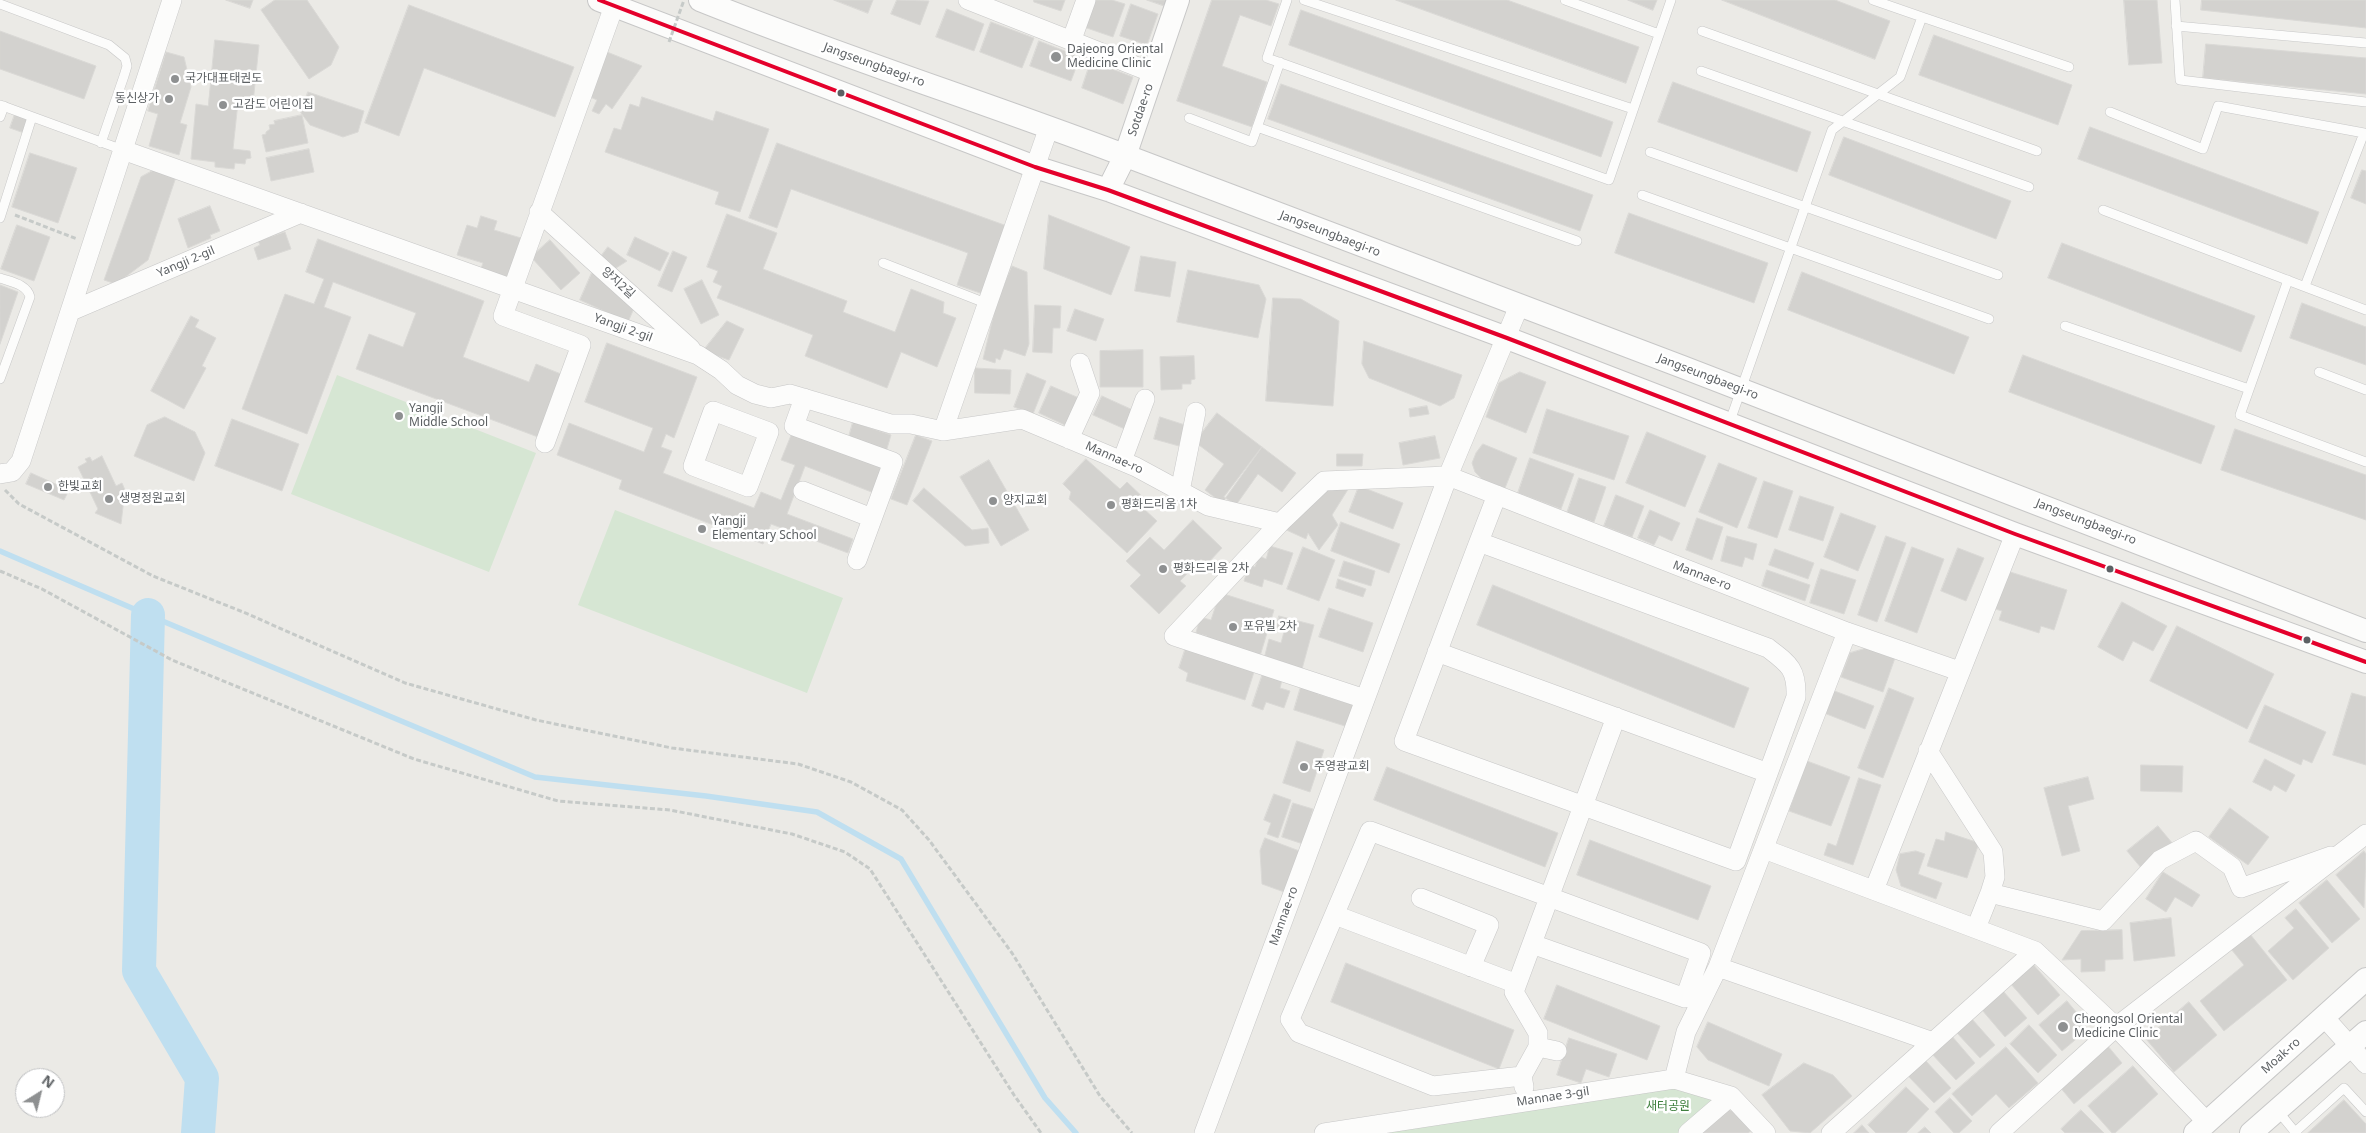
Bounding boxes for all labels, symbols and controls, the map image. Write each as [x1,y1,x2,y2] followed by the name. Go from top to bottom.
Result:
[821,40,927,90] street label: Jangseungbaegi-ro
[1067,43,1163,71] place label: Dajeong Oriental Medicine Clinic
[1049,50,1063,64] marker: Dajeong Oriental Medicine Clinic
[185,72,262,86] place label: 국가대표태권도
[169,73,181,85] marker: 국가대표태권도
[1125,82,1157,138] street label: Sotdae-ro
[836,88,846,98] unlabelled marker
[115,92,159,106] place label: 동신상가
[163,93,175,105] marker: 동신상가
[233,98,313,112] place label: 고감도 어린이집
[217,99,229,111] marker: 고감도 어린이집
[1278,208,1382,260] street label: Jangseungbaegi-ro
[155,243,217,281] street label: Yangji 2-gil
[598,264,638,302] street label: 양지2길
[592,311,654,345] street label: Yangji 2-gil
[1656,351,1760,403] street label: Jangseungbaegi-ro
[409,402,488,430] place label: Yangji Middle School
[393,410,405,422] marker: Yangji Middle School
[1083,439,1145,477] street label: Mannae-ro
[58,480,102,494] place label: 한빛교회
[42,481,54,493] marker: 한빛교회
[119,492,185,506] place label: 생명정원교회
[103,493,115,505] marker: 생명정원교회
[1003,494,1047,508] place label: 양지교회
[987,495,999,507] marker: 양지교회
[2034,496,2138,548] street label: Jangseungbaegi-ro
[1121,498,1197,512] place label: 평화드리움 1차
[1105,499,1117,511] marker: 평화드리움 1차
[712,515,817,543] place label: Yangji Elementary School
[696,523,708,535] marker: Yangji Elementary School
[1671,558,1733,594] street label: Mannae-ro
[1173,562,1249,576] place label: 평화드리움 2차
[1157,563,1169,575] marker: 평화드리움 2차
[2105,564,2115,574] unlabelled marker
[1243,620,1297,634] place label: 포유빌 2차
[1227,621,1239,633] marker: 포유빌 2차
[2302,635,2312,645] unlabelled marker
[1314,760,1369,774] place label: 주영광교회
[1298,761,1310,773] marker: 주영광교회
[1267,885,1301,947] street label: Mannae-ro
[2074,1013,2183,1041] place label: Cheongsol Oriental Medicine Clinic
[2056,1020,2070,1034] marker: Cheongsol Oriental Medicine Clinic
[2259,1035,2303,1077] street label: Moak-ro
[15,1068,65,1118] north arrow
[38,1070,59,1092] text: N
[1516,1084,1590,1110] street label: Mannae 3-gil
[1646,1100,1690,1114] park label: 새터공원

